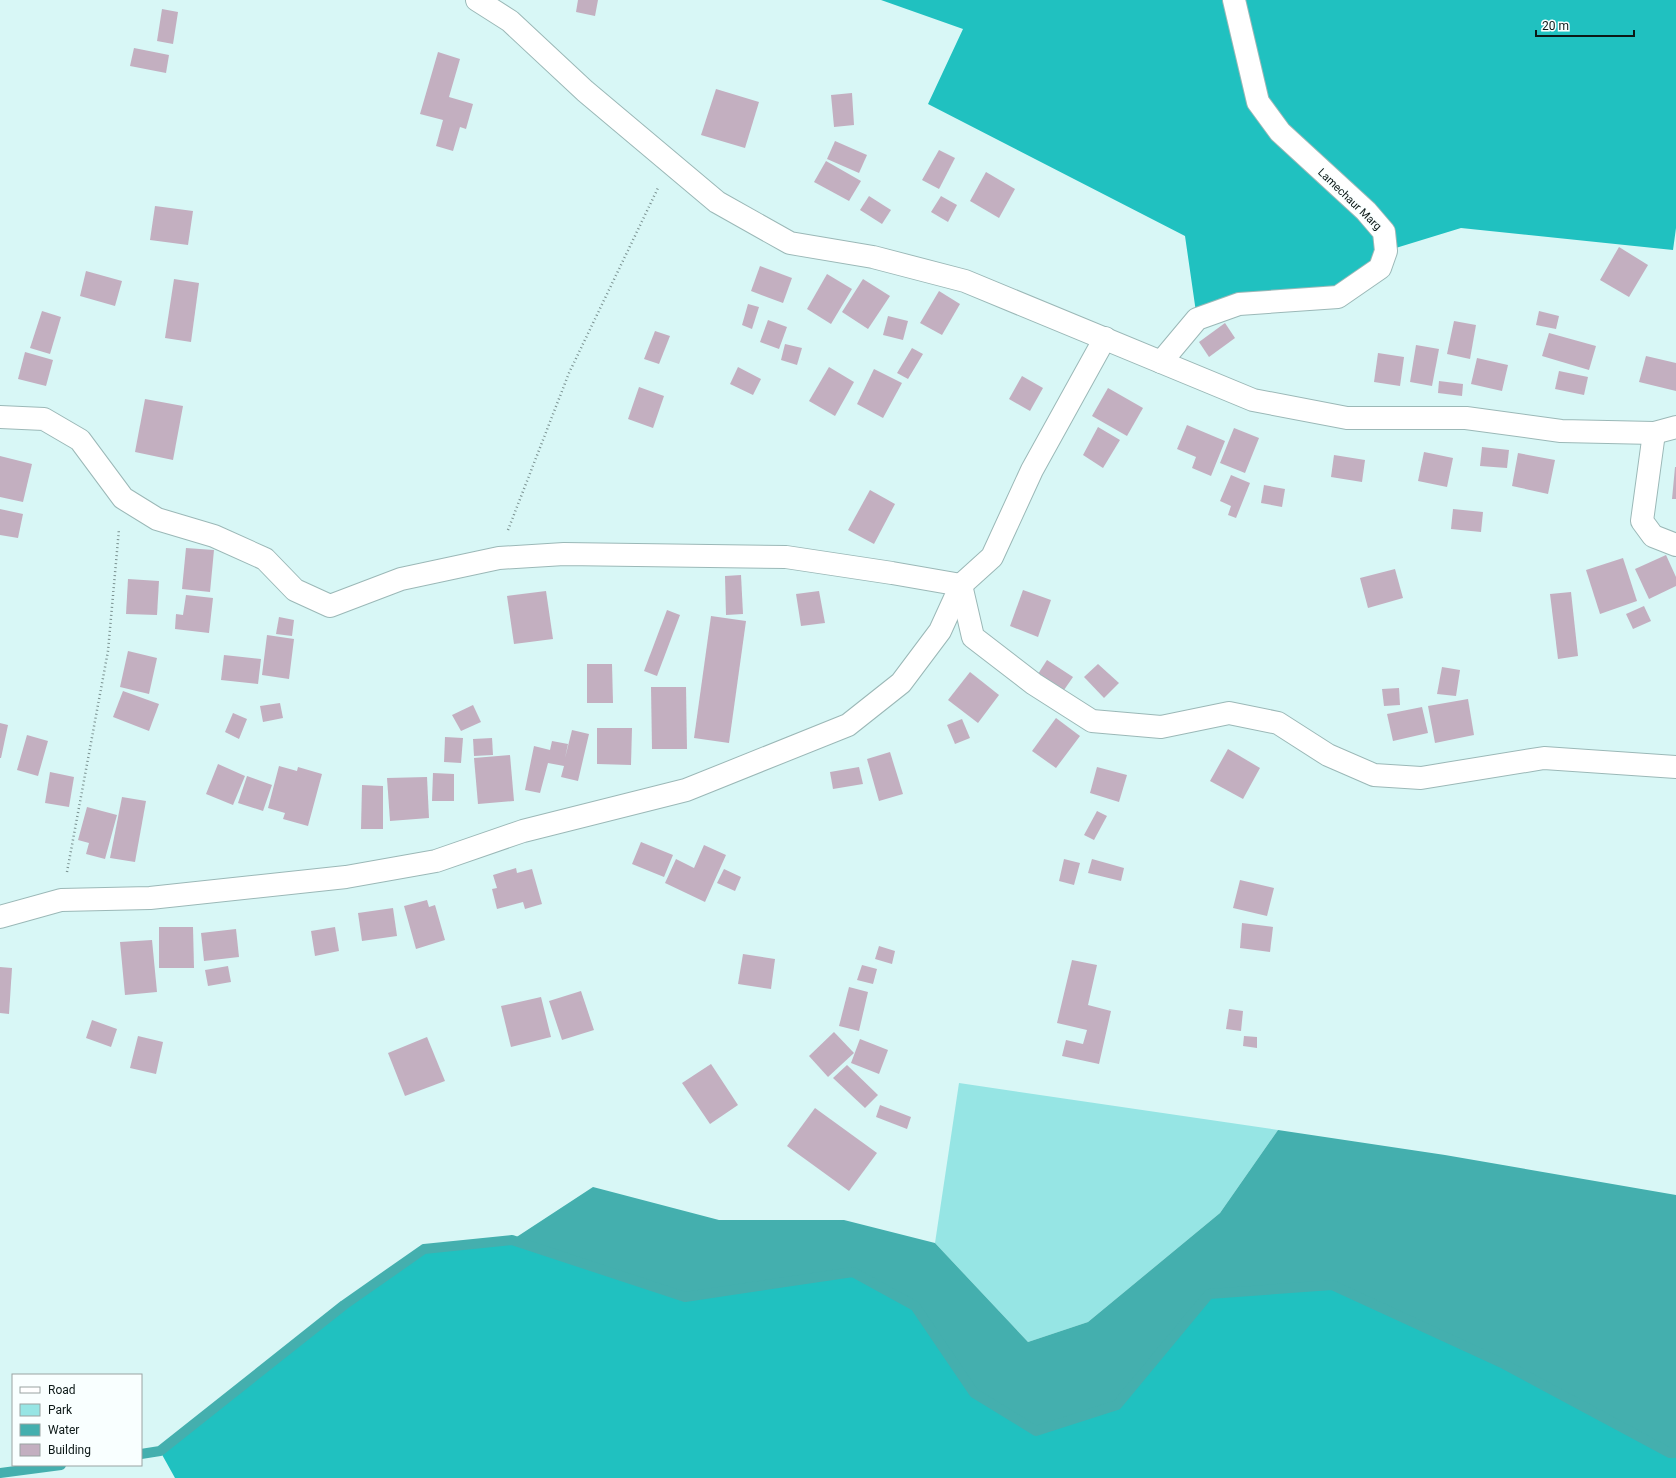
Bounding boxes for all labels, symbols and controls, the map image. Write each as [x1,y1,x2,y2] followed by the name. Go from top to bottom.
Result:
[1536,12,1634,38] scale bar
[1542,19,1569,33] text: 20 m
[1315,166,1384,233] street label: Lamechaur Marg
[12,1374,142,1466] legend
[48,1383,76,1397] text: Road
[48,1403,73,1417] text: Park
[48,1423,79,1437] text: Water
[48,1443,91,1457] text: Building

